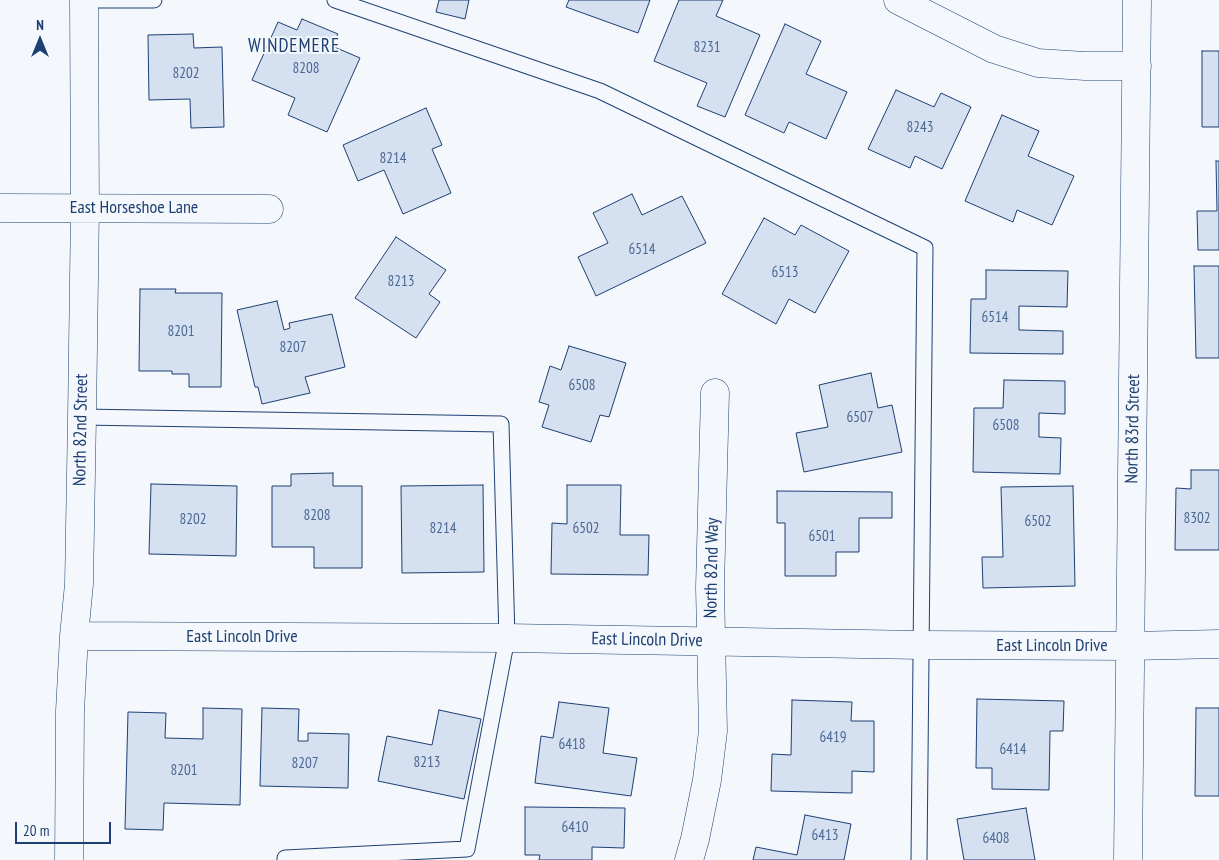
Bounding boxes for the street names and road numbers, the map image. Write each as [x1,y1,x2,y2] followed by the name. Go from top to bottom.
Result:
[70,197,198,219] street label: East Horseshoe Lane
[69,374,93,486] street label: North 82nd Street
[1121,374,1145,484] street label: North 83rd Street
[700,517,724,619] street label: North 82nd Way
[186,626,298,648] street label: East Lincoln Drive
[591,628,703,652] street label: East Lincoln Drive
[996,635,1108,657] street label: East Lincoln Drive

